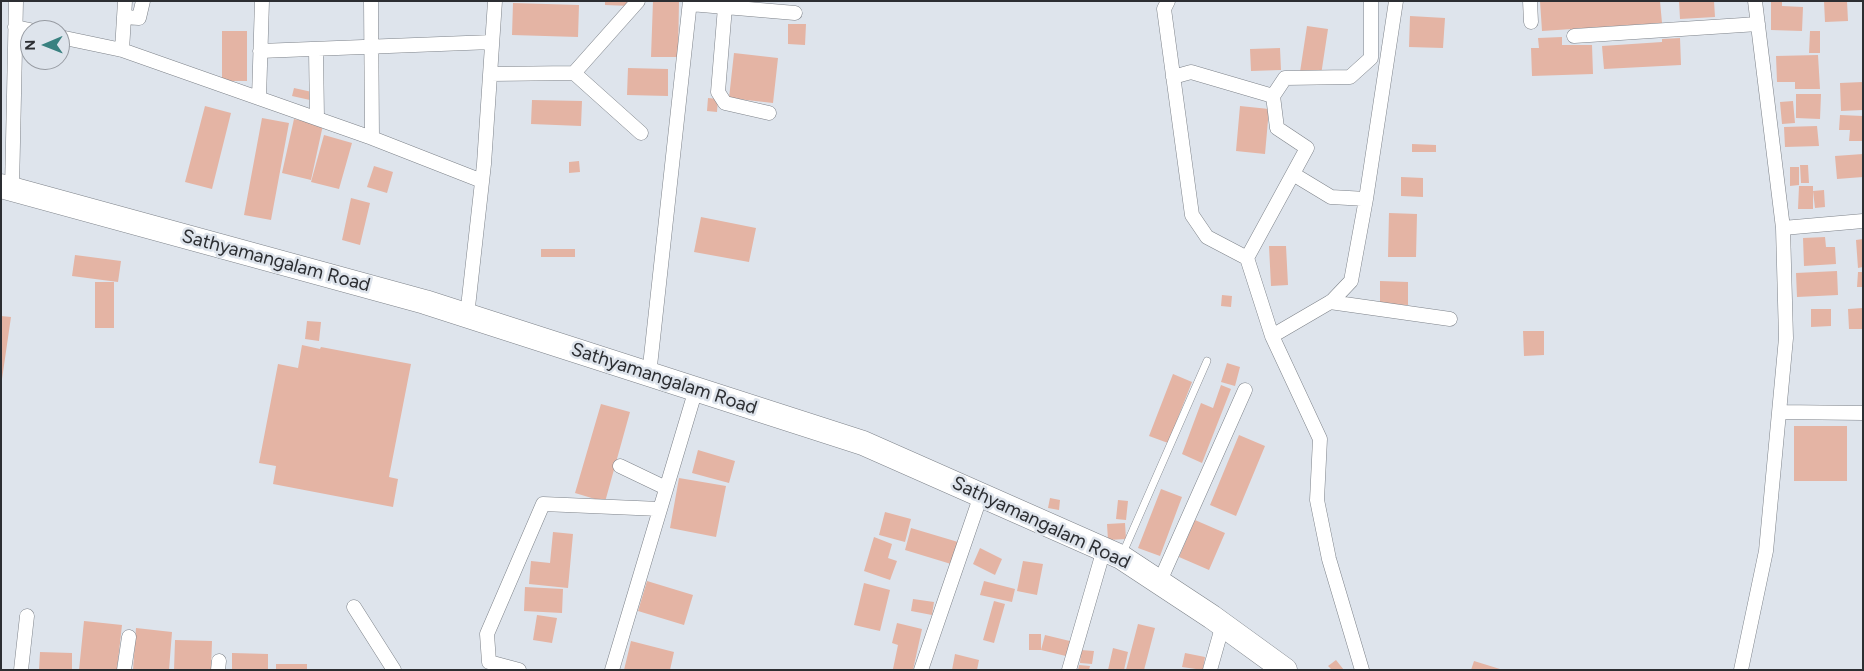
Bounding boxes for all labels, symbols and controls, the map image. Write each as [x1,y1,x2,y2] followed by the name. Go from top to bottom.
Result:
[20,20,70,70] north arrow
[22,40,39,51] text: N
[179,225,373,297] street label: Sathyamangalam Road
[568,338,760,420] street label: Sathyamangalam Road
[948,472,1134,574] street label: Sathyamangalam Road

